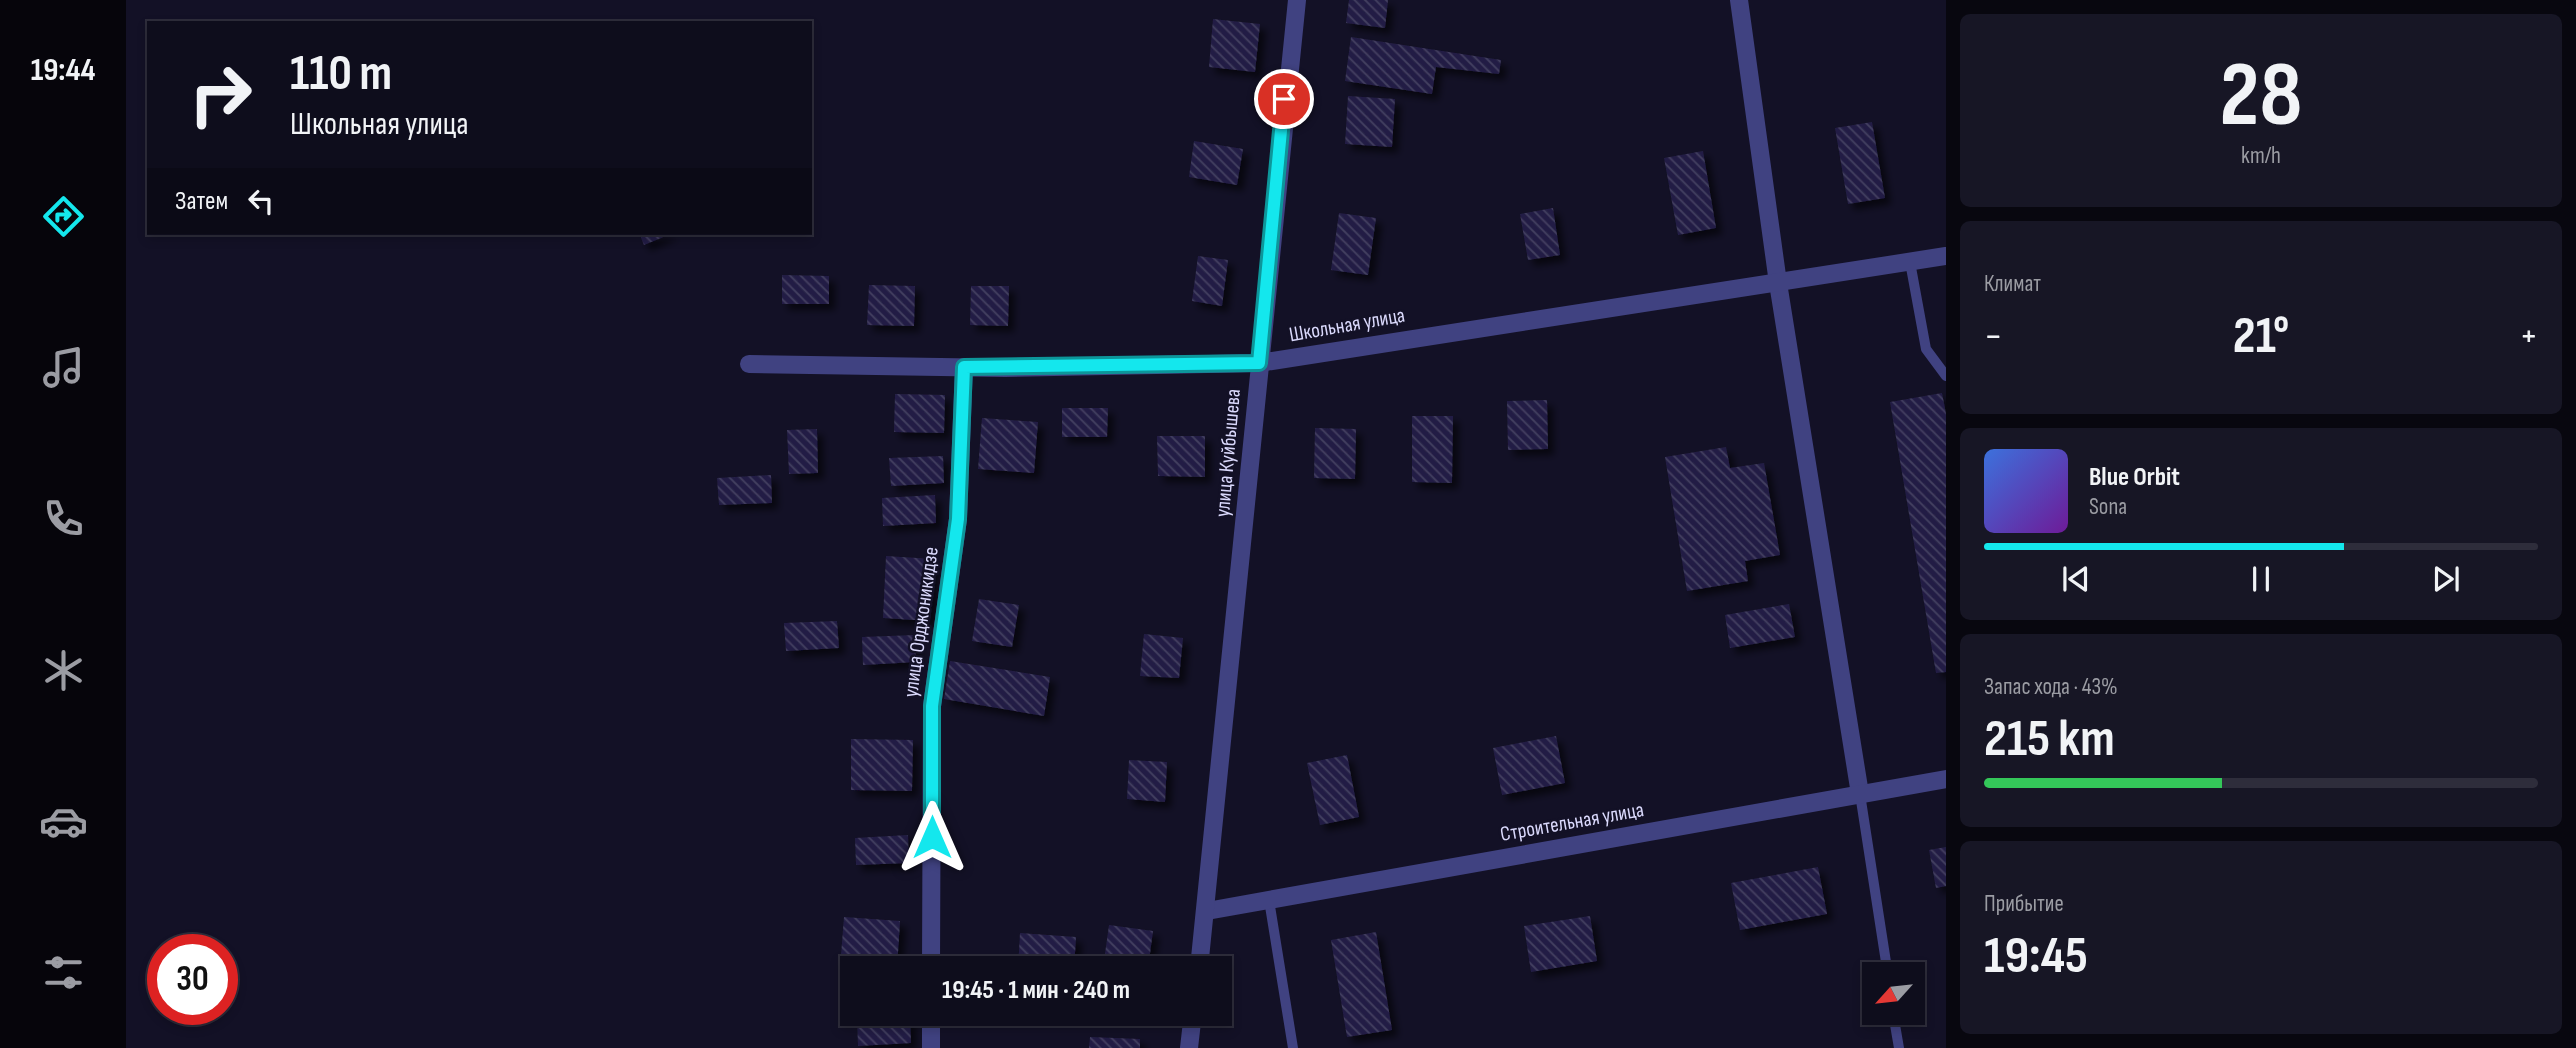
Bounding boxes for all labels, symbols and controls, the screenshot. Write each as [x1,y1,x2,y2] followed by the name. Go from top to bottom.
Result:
[2220,42,2302,151] text: 28
[290,45,392,104] text: 110 m
[175,49,266,140] icon: right
[31,51,95,90] text: 19:44
[1254,69,1314,129] pin
[1265,80,1303,118] icon: arrive
[290,105,469,144] text: Школьная улица
[2241,142,2281,170] text: km/h
[242,182,280,220] icon: left
[175,186,228,217] text: Затем
[39,192,88,241] icon: directions
[1984,270,2041,298] text: Климат
[1287,303,1407,347] street label: Школьная улица
[2233,305,2289,368] text: 21°
[1984,314,2003,359] text: −
[2519,314,2538,359] text: +
[39,343,88,392] icon: music
[1210,388,1246,518] street label: улица Куйбышева
[2089,462,2180,493] text: Blue Orbit
[2089,493,2127,521] text: Sona
[39,494,88,543] icon: phone
[898,545,944,699] street label: улица Орджоникидзе
[2057,560,2095,598] icon: previous
[2242,560,2280,598] icon: pause
[2427,560,2465,598] icon: next
[39,646,88,695] icon: climate
[1984,673,2118,701] text: Запас хода · 43%
[1984,708,2115,771] text: 215 km
[39,797,88,846] icon: car
[1498,797,1646,847] street label: Строительная улица
[895,800,969,874] position arrow
[1984,890,2064,918] text: Прибытие
[1984,925,2088,988] text: 19:45
[147,934,238,1025] speed limit sign: 30
[39,948,88,997] icon: filters
[1862,962,1925,1026] north arrow
[1862,962,1925,1025] map controls
[942,975,1130,1006] text: 19:45 · 1 мин · 240 m

